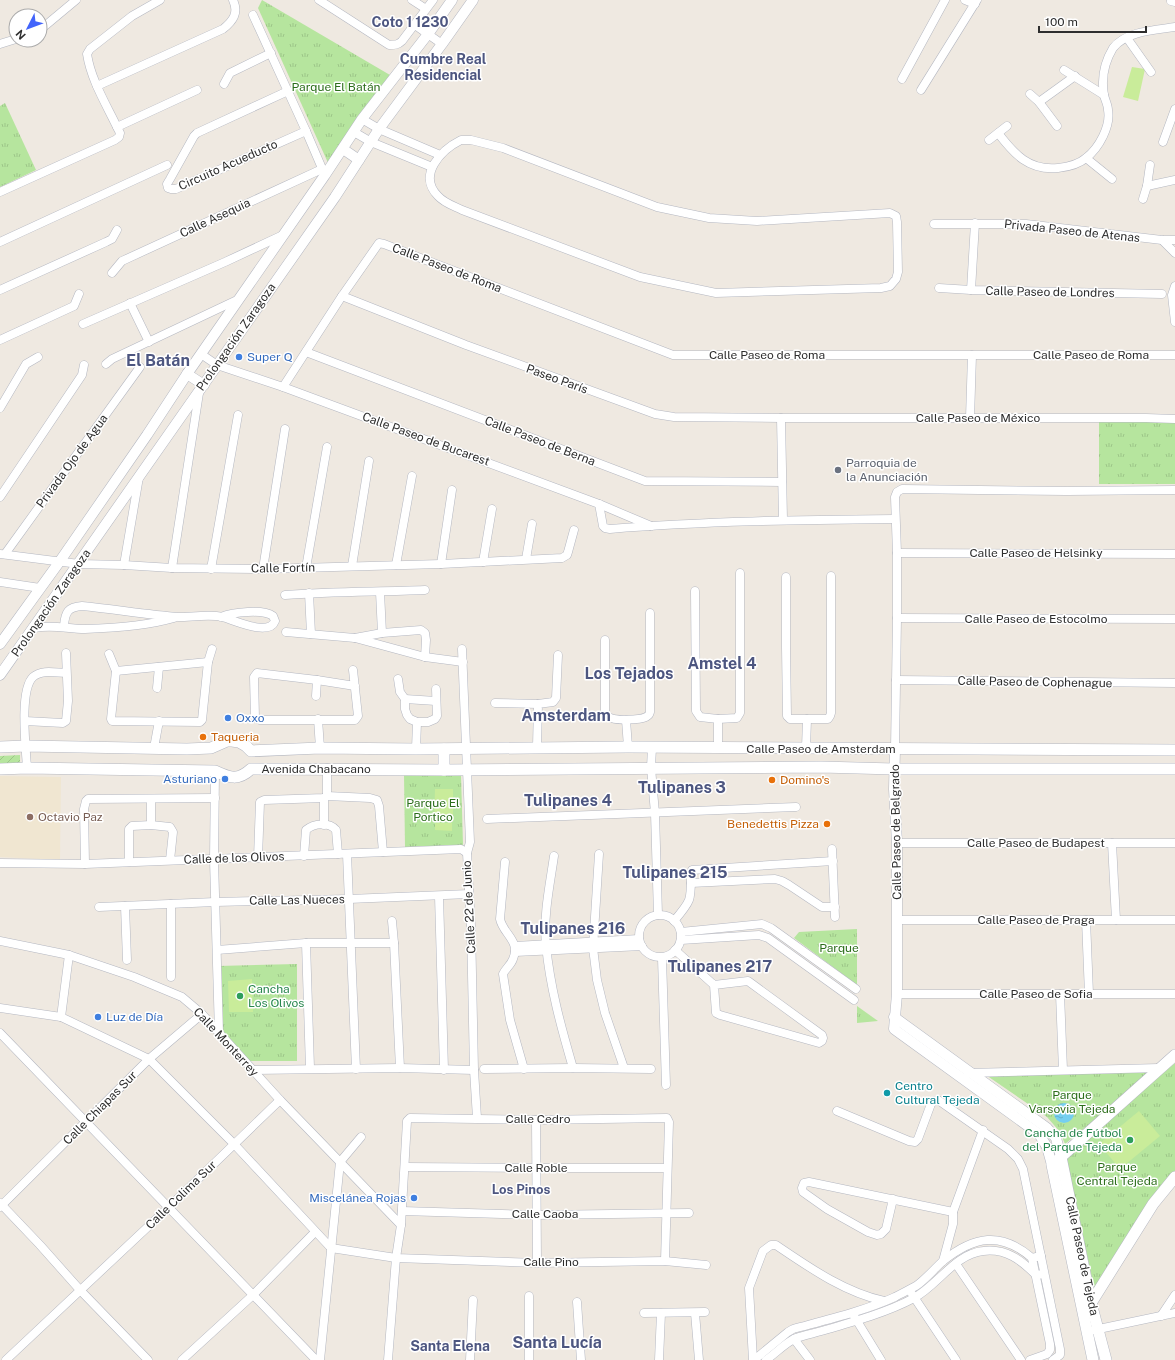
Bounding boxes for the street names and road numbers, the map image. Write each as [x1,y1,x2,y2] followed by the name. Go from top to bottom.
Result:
[176,137,280,193] street label: Circuito Acueducto
[177,196,253,240] street label: Calle Asequia
[1003,217,1141,245] street label: Privada Paseo de Atenas
[390,241,504,295] street label: Calle Paseo de Roma
[194,281,278,393] street label: Prolongación Zaragoza
[985,284,1115,300] street label: Calle Paseo de Londres
[709,348,825,362] street label: Calle Paseo de Roma
[1033,348,1149,362] street label: Calle Paseo de Roma
[524,361,590,397] street label: Paseo París
[360,409,492,469] street label: Calle Paseo de Bucarest
[916,411,1040,425] street label: Calle Paseo de México
[33,412,111,510] street label: Privada Ojo de Agua
[483,413,597,469] street label: Calle Paseo de Berna
[969,546,1103,560] street label: Calle Paseo de Helsinky
[9,547,93,659] street label: Prolongación Zaragoza
[251,560,315,576] street label: Calle Fortín
[964,612,1108,626] street label: Calle Paseo de Estocolmo
[957,674,1113,690] street label: Calle Paseo de Cophenague
[746,742,896,756] street label: Calle Paseo de Amsterdam
[261,762,371,776] street label: Avenida Chabacano
[888,764,904,900] street label: Calle Paseo de Belgrado
[967,836,1105,850] street label: Calle Paseo de Budapest
[183,849,285,867] street label: Calle de los Olivos
[460,860,478,954] street label: Calle 22 de Junio
[249,892,345,908] street label: Calle Las Nueces
[977,913,1095,927] street label: Calle Paseo de Praga
[979,987,1093,1001] street label: Calle Paseo de Sofia
[191,1005,262,1080] street label: Calle Monterrey
[60,1068,140,1148] street label: Calle Chiapas Sur
[506,1112,571,1126] street label: Calle Cedro
[143,1158,219,1232] street label: Calle Colima Sur
[504,1161,568,1175] street label: Calle Roble
[1063,1195,1101,1317] street label: Calle Paseo de Tejeda
[512,1207,578,1221] street label: Calle Caoba
[523,1255,579,1269] street label: Calle Pino

